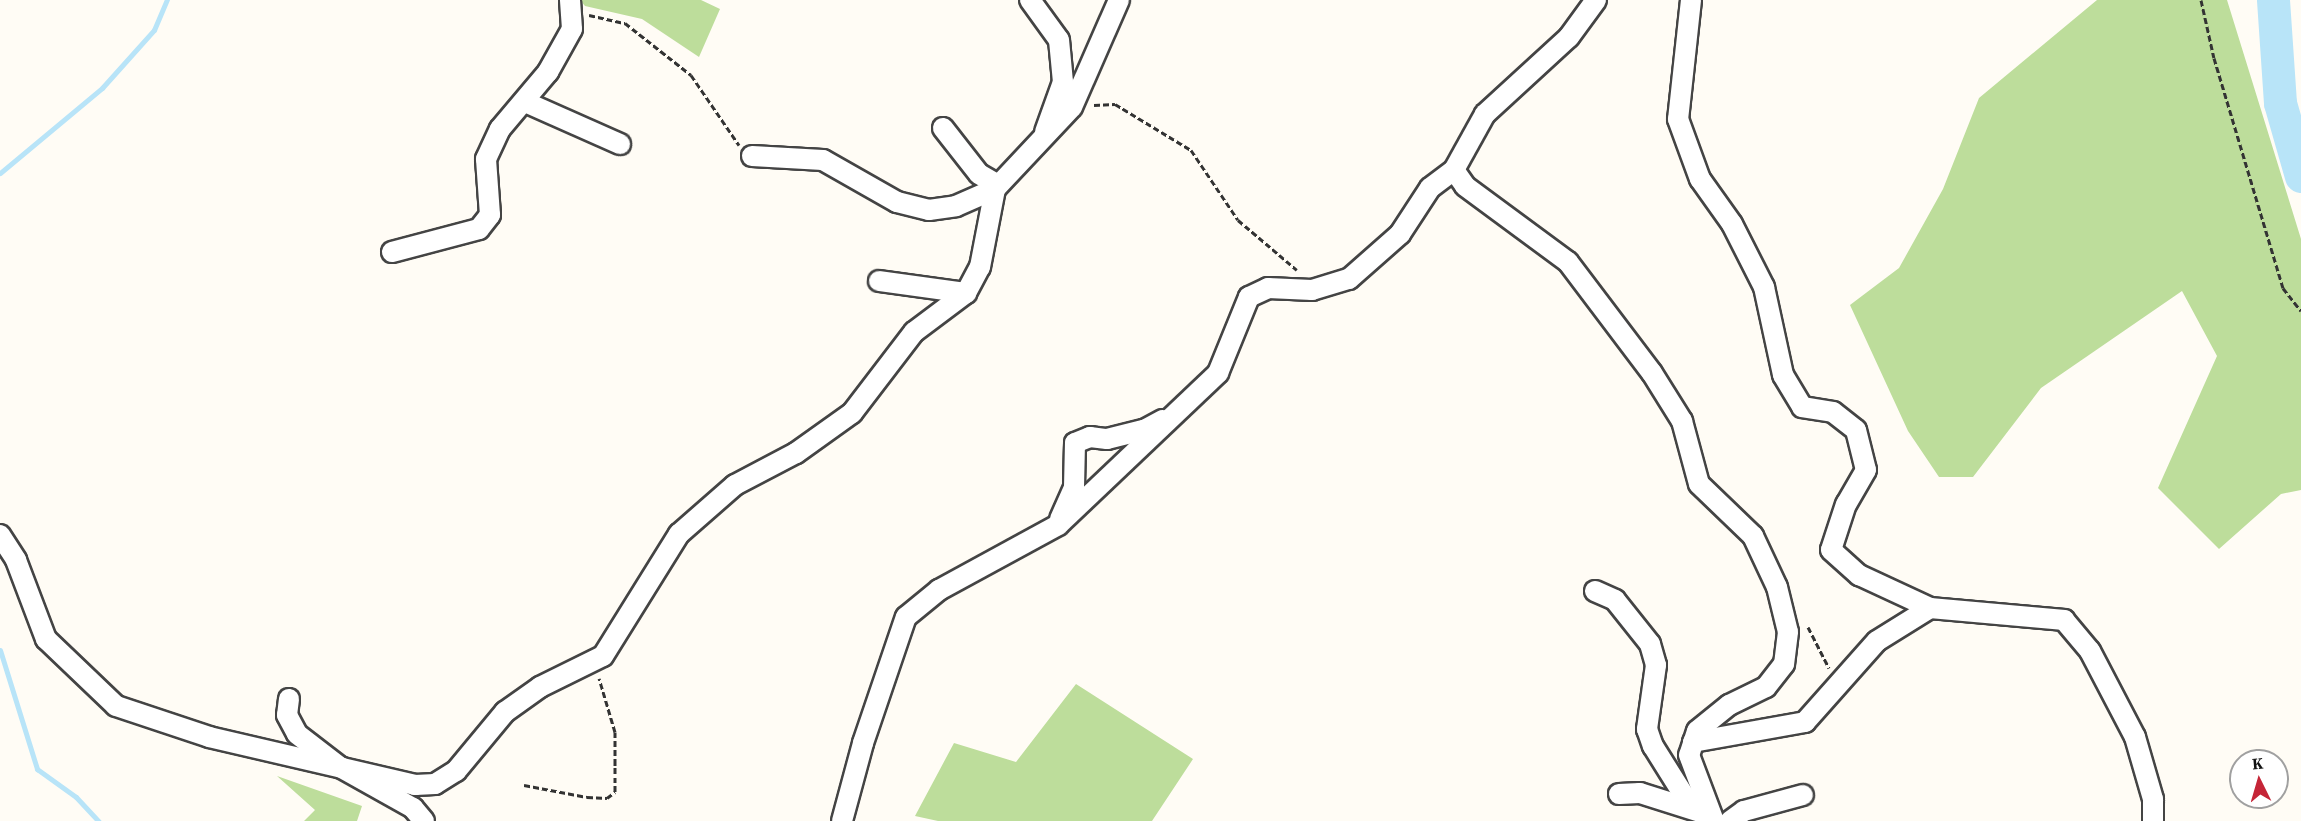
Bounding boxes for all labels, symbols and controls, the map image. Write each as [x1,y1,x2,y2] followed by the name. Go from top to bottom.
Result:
[2229,749,2289,809] north arrow
[2251,752,2264,775] text: K

